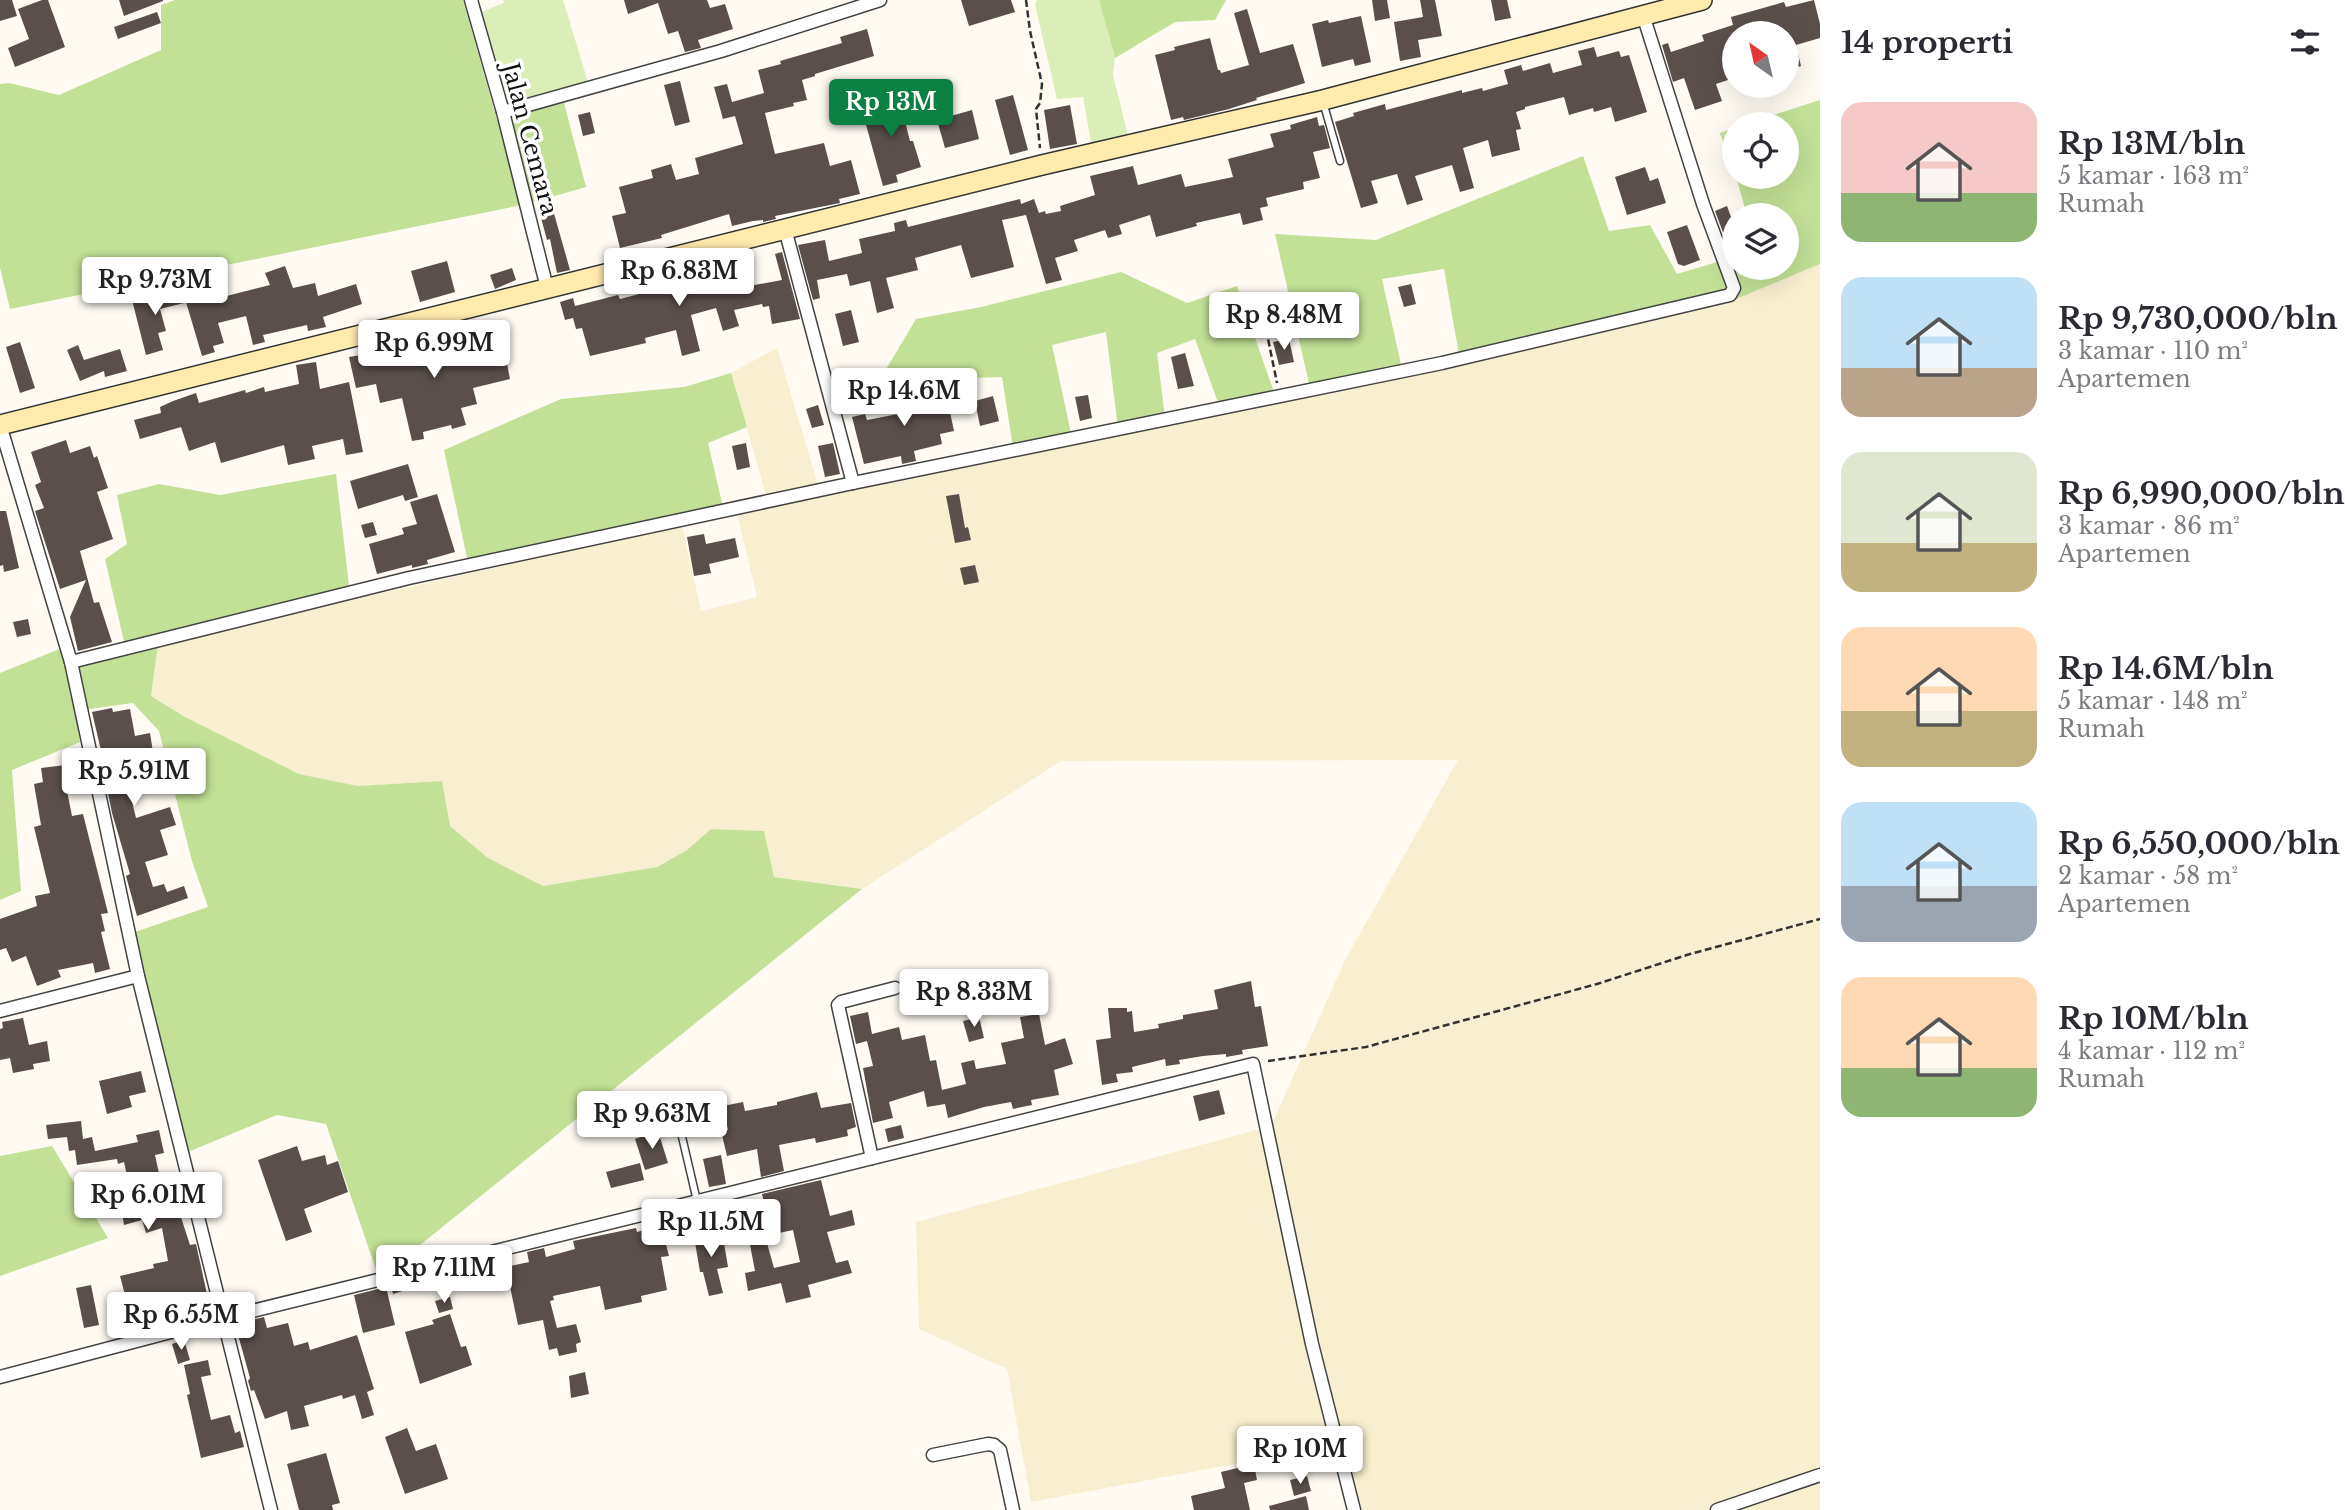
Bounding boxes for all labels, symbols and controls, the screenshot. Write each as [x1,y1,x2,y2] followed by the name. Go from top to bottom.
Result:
[1722,21,1799,98] north arrow
[1722,21,1799,280] map controls
[2286,23,2324,61] icon: filters
[1841,24,2013,61] text: 14 properti
[495,57,564,218] street label: Jalan Cemara
[834,80,948,139] pin: Rp 13M
[845,88,937,116] text: Rp 13M
[1722,112,1799,189] button: locate
[2058,125,2245,162] text: Rp 13M/bln
[1897,130,1981,214] icon: home
[2058,162,2249,190] text: 5 kamar · 163 m²
[2058,190,2145,218] text: Rumah
[1722,203,1799,280] button: layers
[607,248,751,308] pin: Rp 6.83M
[620,257,738,285] text: Rp 6.83M
[83,258,227,317] pin: Rp 9.73M
[98,266,212,294] text: Rp 9.73M
[1212,292,1356,352] pin: Rp 8.48M
[2058,300,2337,337] text: Rp 9,730,000/bln
[1225,301,1343,329] text: Rp 8.48M
[1897,305,1981,389] icon: home
[362,320,506,380] pin: Rp 6.99M
[374,329,494,357] text: Rp 6.99M
[2058,337,2248,365] text: 3 kamar · 110 m²
[2058,365,2191,393] text: Apartemen
[832,368,976,428] pin: Rp 14.6M
[847,377,961,405] text: Rp 14.6M
[2058,475,2345,512] text: Rp 6,990,000/bln
[1897,480,1981,564] icon: home
[2058,512,2240,540] text: 3 kamar · 86 m²
[2058,540,2191,568] text: Apartemen
[2058,650,2274,687] text: Rp 14.6M/bln
[1897,655,1981,739] icon: home
[2058,687,2248,715] text: 5 kamar · 148 m²
[2058,715,2145,743] text: Rumah
[62,748,206,808] pin: Rp 5.91M
[78,757,190,785] text: Rp 5.91M
[2058,825,2340,862] text: Rp 6,550,000/bln
[1897,830,1981,914] icon: home
[2058,862,2238,890] text: 2 kamar · 58 m²
[2058,890,2191,918] text: Apartemen
[902,970,1046,1029] pin: Rp 8.33M
[915,978,1033,1006] text: Rp 8.33M
[2058,1000,2249,1037] text: Rp 10M/bln
[1897,1005,1981,1089] icon: home
[2058,1037,2245,1065] text: 4 kamar · 112 m²
[2058,1065,2145,1093] text: Rumah
[580,1092,724,1151] pin: Rp 9.63M
[593,1100,711,1128] text: Rp 9.63M
[76,1172,220,1232] pin: Rp 6.01M
[90,1181,206,1209] text: Rp 6.01M
[639,1200,783,1259] pin: Rp 11.5M
[658,1208,764,1236] text: Rp 11.5M
[372,1246,516,1305] pin: Rp 7.11M
[392,1254,496,1282] text: Rp 7.11M
[109,1292,253,1352] pin: Rp 6.55M
[123,1301,239,1329] text: Rp 6.55M
[1243,1426,1357,1486] pin: Rp 10M
[1253,1435,1347,1463] text: Rp 10M

